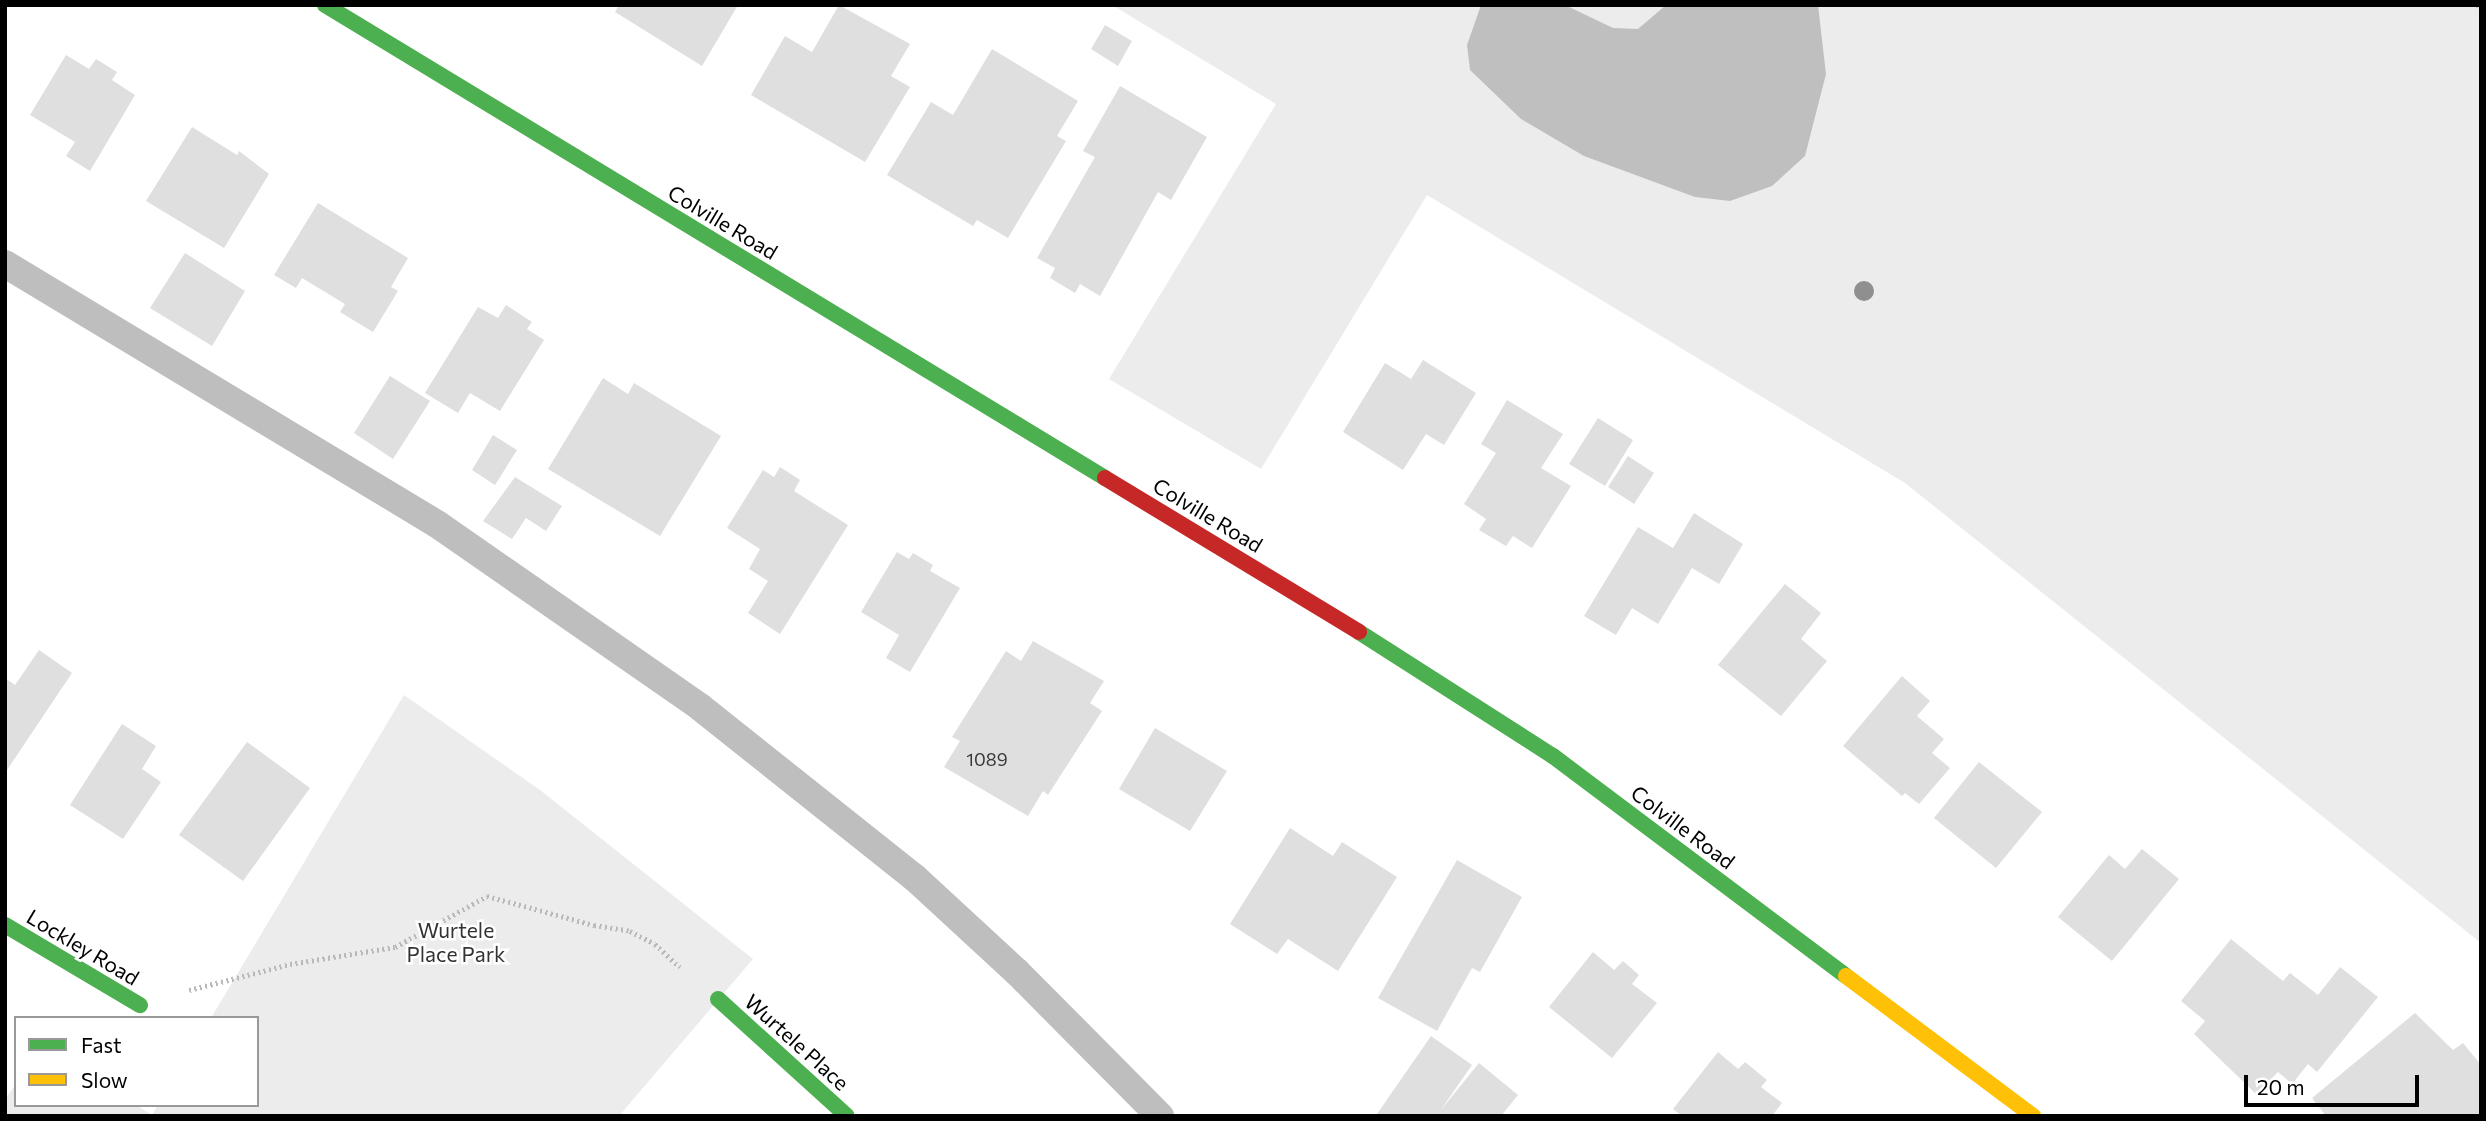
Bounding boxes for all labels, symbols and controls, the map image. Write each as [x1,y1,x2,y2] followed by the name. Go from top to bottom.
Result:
[664,179,782,265] street label: Colville Road
[1149,472,1267,558] street label: Colville Road
[966,748,1008,770] house number: 1089
[1626,780,1740,874] street label: Colville Road
[22,904,144,990] street label: Lockley Road
[407,917,505,967] park label: Wurtele Place Park
[740,989,854,1095] street label: Wurtele Place
[14,1016,259,1107] legend
[81,1032,122,1057] text: Fast
[2248,1062,2423,1106] scale bar
[81,1067,128,1092] text: Slow
[2257,1074,2305,1099] text: 20 m

